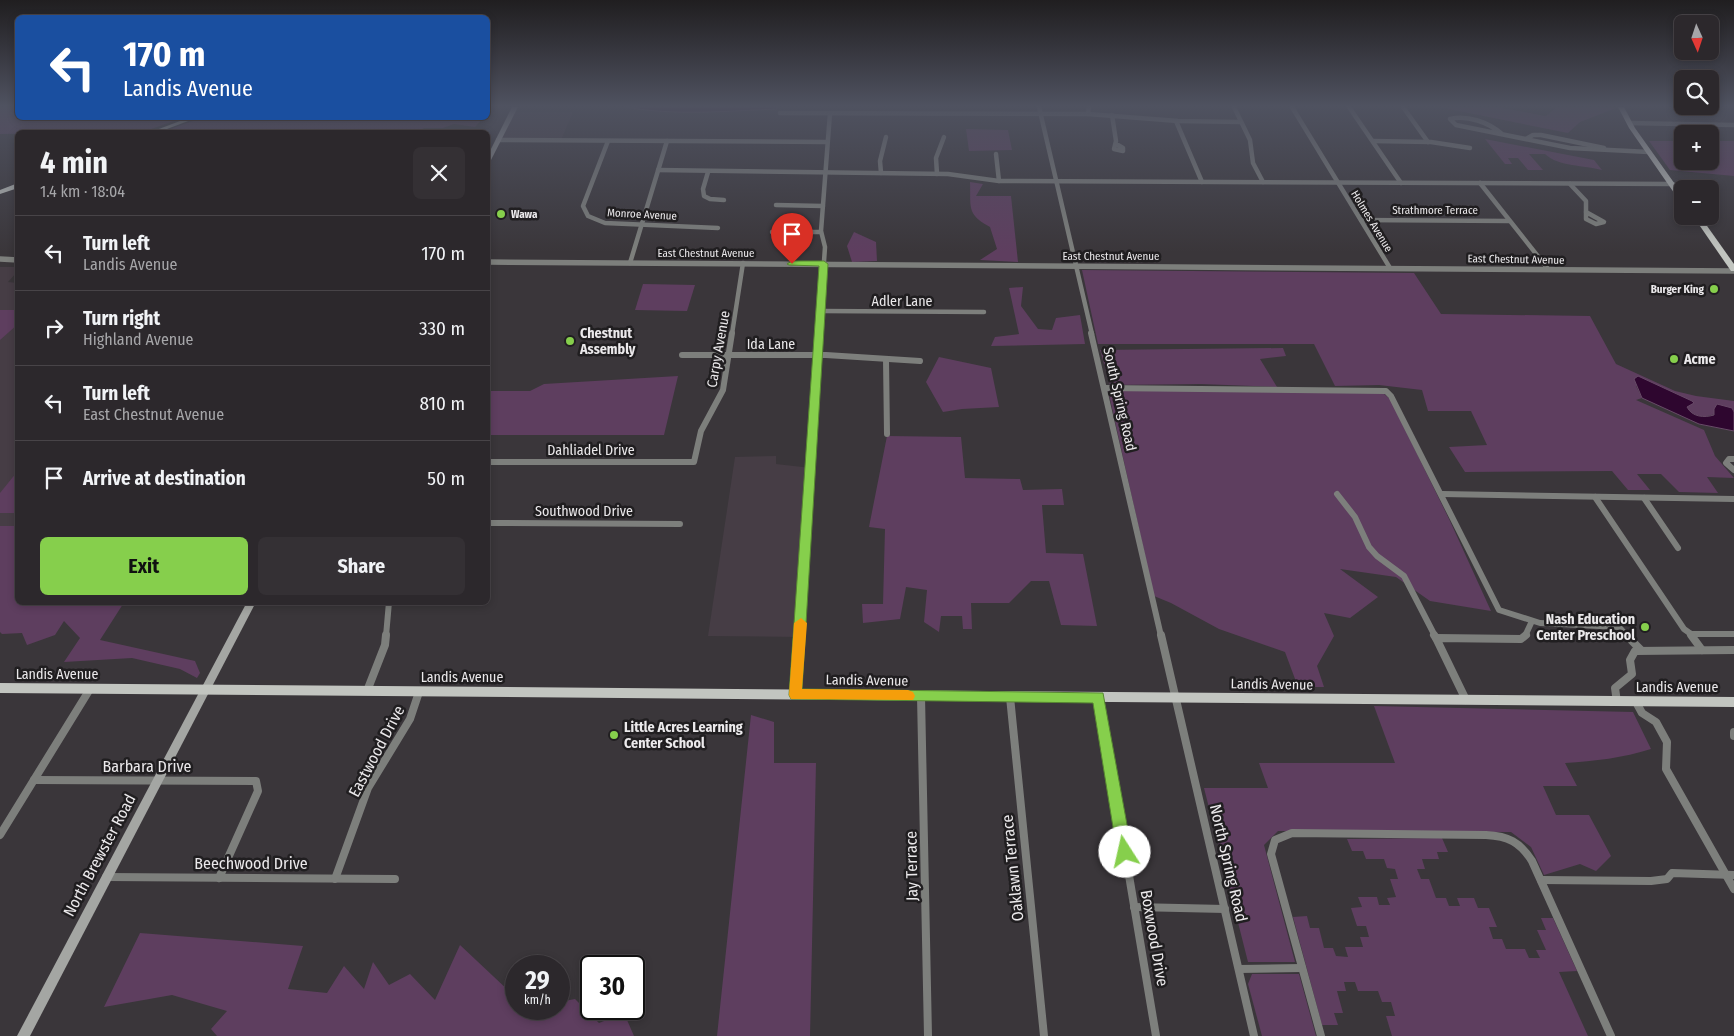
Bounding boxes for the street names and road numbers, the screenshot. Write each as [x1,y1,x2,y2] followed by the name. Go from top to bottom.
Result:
[1348,188,1395,254] street label: Holmes Avenue
[1392,204,1478,217] street label: Strathmore Terrace
[607,206,677,223] street label: Monroe Avenue
[657,247,755,260] street label: East Chestnut Avenue
[1062,250,1160,263] street label: East Chestnut Avenue
[1467,252,1565,267] street label: East Chestnut Avenue
[872,293,933,310] street label: Adler Lane
[703,309,734,389] street label: Carpy Avenue
[747,336,795,353] street label: Ida Lane
[1099,346,1140,453] street label: South Spring Road
[547,442,635,459] street label: Dahliadel Drive
[535,503,633,520] street label: Southwood Drive
[16,666,98,683] street label: Landis Avenue
[421,669,503,686] street label: Landis Avenue
[825,671,909,690] street label: Landis Avenue
[1230,675,1314,694] street label: Landis Avenue
[1636,679,1718,696] street label: Landis Avenue
[344,702,408,800] street label: Eastwood Drive
[103,757,192,776] street label: Barbara Drive
[59,791,140,920] street label: North Brewster Road
[1206,802,1251,924] street label: North Spring Road
[997,814,1028,922] street label: Oaklawn Terrace
[901,831,922,901] street label: Jay Terrace
[194,854,308,873] street label: Beechwood Drive
[1137,888,1172,988] street label: Boxwood Drive

